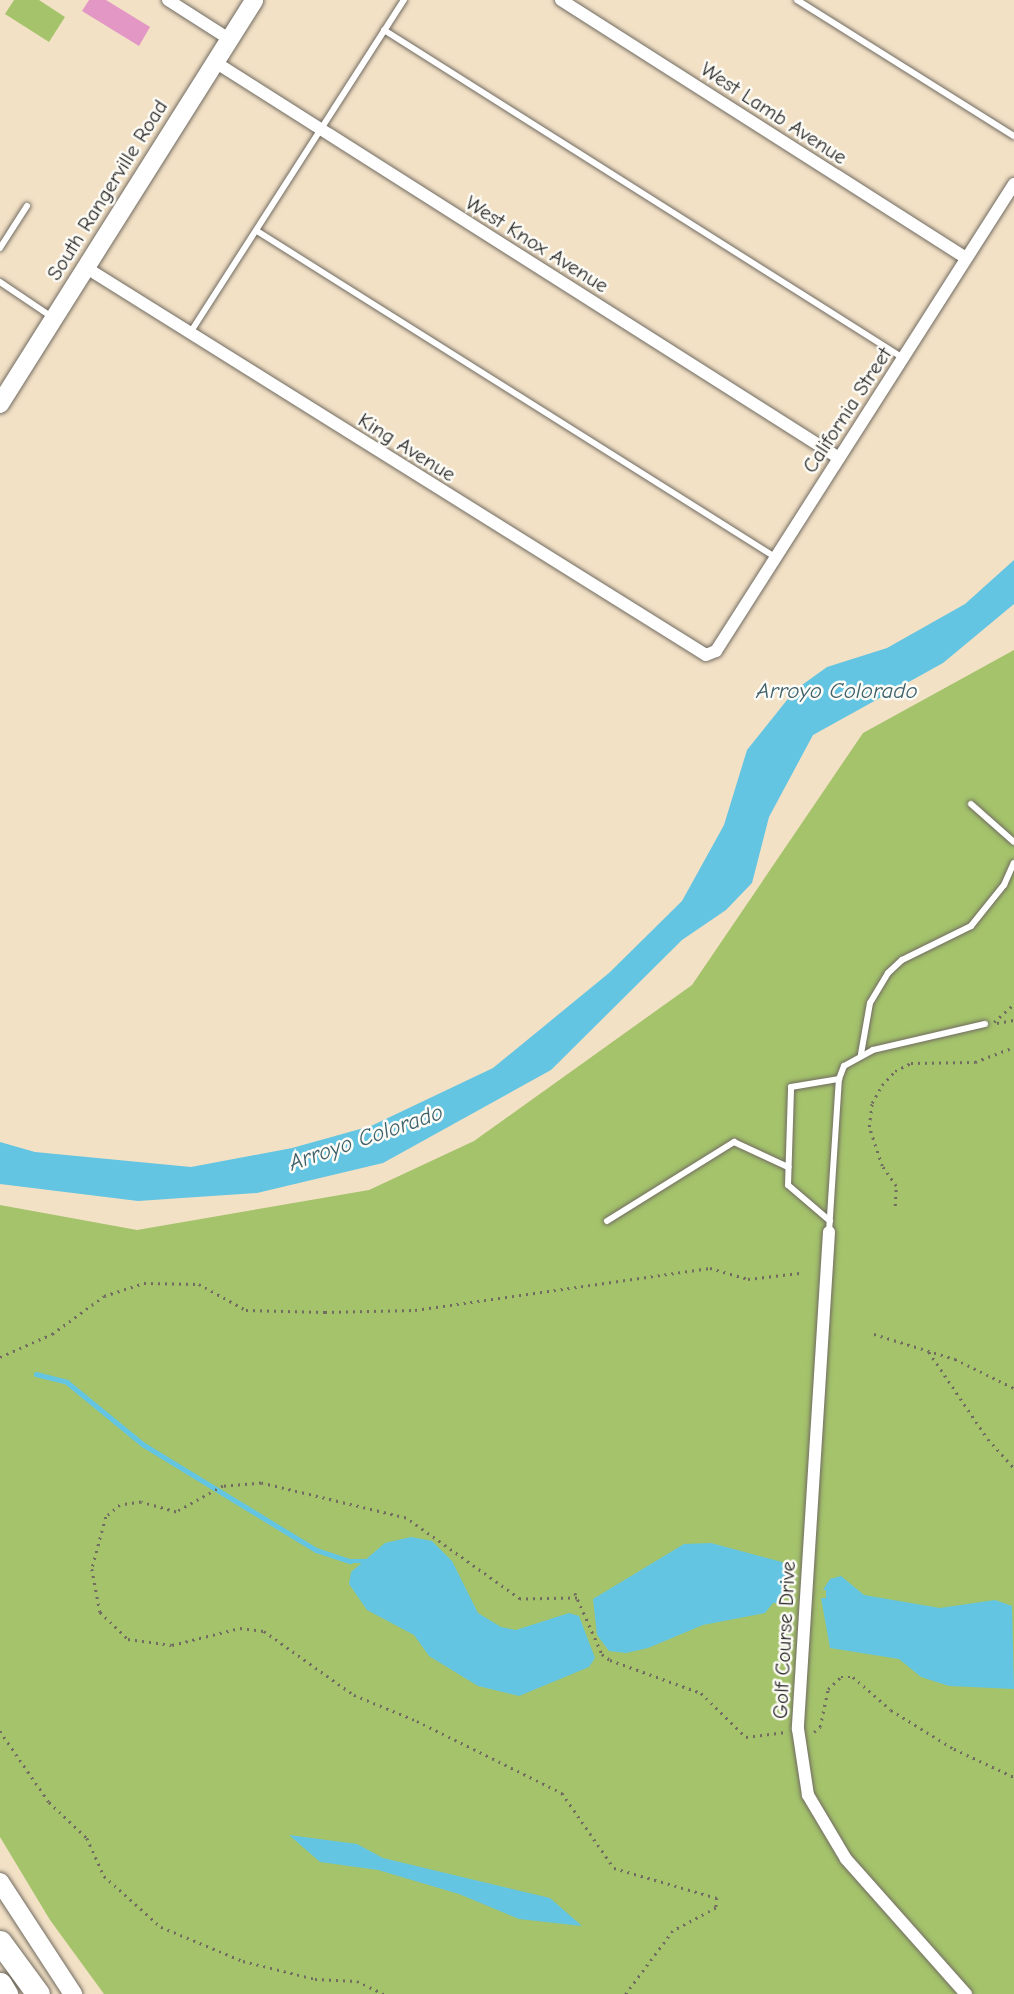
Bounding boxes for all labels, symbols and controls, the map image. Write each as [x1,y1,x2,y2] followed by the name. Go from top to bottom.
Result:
[696,56,852,170] street label: West Lamb Avenue
[41,95,173,285] street label: South Rangerville Road
[461,190,613,298] street label: West Knox Avenue
[797,342,897,478] street label: California Street
[354,407,460,487] street label: King Avenue
[756,677,918,705] water label: Arroyo Colorado
[285,1099,447,1177] water label: Arroyo Colorado
[767,1560,801,1720] street label: Golf Course Drive

